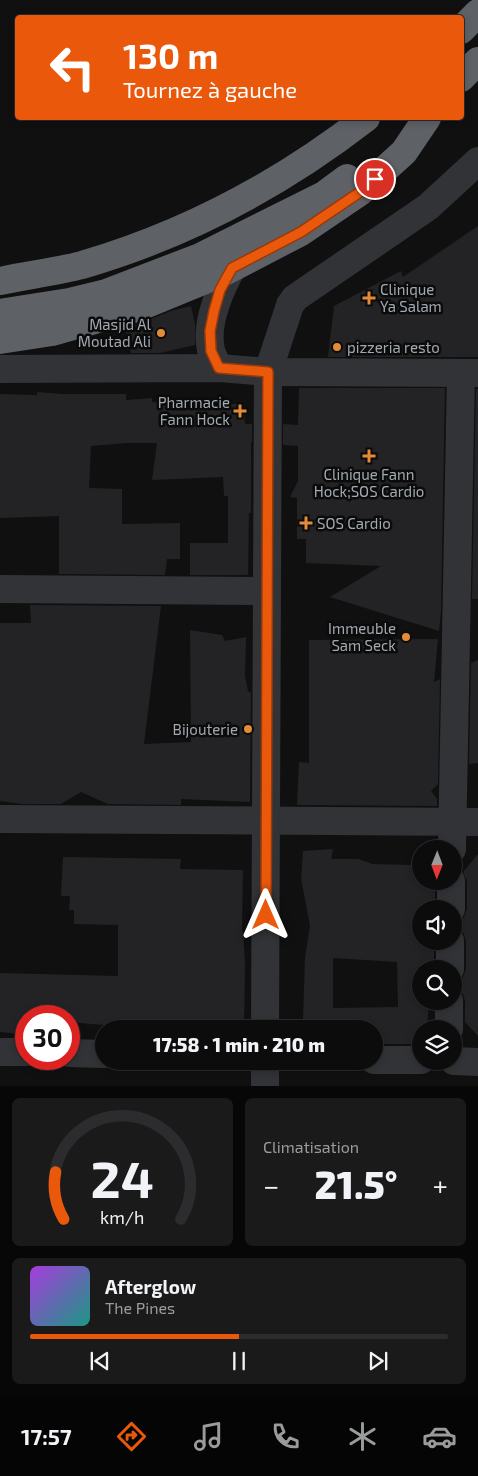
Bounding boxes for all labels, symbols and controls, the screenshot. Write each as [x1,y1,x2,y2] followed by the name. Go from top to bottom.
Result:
[123,34,218,76] text: 130 m
[40,35,105,100] icon: left
[123,76,297,102] text: Tournez à gauche
[354,158,396,200] pin
[361,165,389,193] icon: arrive
[380,280,442,315] place label: Clinique Ya Salam
[362,291,376,305] marker: Clinique Ya Salam
[78,315,152,350] place label: Masjid Al Moutad Ali
[155,327,167,339] marker: Masjid Al Moutad Ali
[347,338,440,356] place label: pizzeria resto
[331,341,343,353] marker: pizzeria resto
[158,393,230,428] place label: Pharmacie Fann Hock
[234,405,246,417] marker: Pharmacie Fann Hock
[362,449,376,463] marker: Clinique Fann Hock;SOS Cardio
[314,465,424,500] place label: Clinique Fann Hock;SOS Cardio
[317,514,391,532] place label: SOS Cardio
[299,516,313,530] marker: SOS Cardio
[328,619,396,654] place label: Immeuble Sam Seck
[400,631,412,643] marker: Immeuble Sam Seck
[173,720,238,739] place label: Bijouterie
[242,723,254,735] marker: Bijouterie
[412,840,462,890] north arrow
[412,840,462,1070] map controls
[239,888,291,940] position arrow
[412,900,462,950] button: sound
[412,960,462,1010] button: search
[15,1005,80,1070] speed limit sign: 30
[412,1020,462,1070] button: layers
[153,1033,325,1056] text: 17:58 · 1 min · 210 m
[263,1137,359,1156] text: Climatisation
[91,1146,154,1208] text: 24
[314,1161,398,1207] text: 21.5°
[263,1168,279,1202] text: −
[433,1168,448,1202] text: +
[100,1206,145,1228] text: km/h
[105,1275,196,1298] text: Afterglow
[105,1298,175,1317] text: The Pines
[86,1347,114,1375] icon: previous
[225,1347,253,1375] icon: pause
[364,1347,392,1375] icon: next
[114,1419,149,1454] icon: directions
[191,1419,226,1454] icon: music
[268,1419,303,1454] icon: phone
[345,1419,380,1454] icon: climate
[422,1419,457,1454] icon: car
[21,1423,72,1449] text: 17:57

